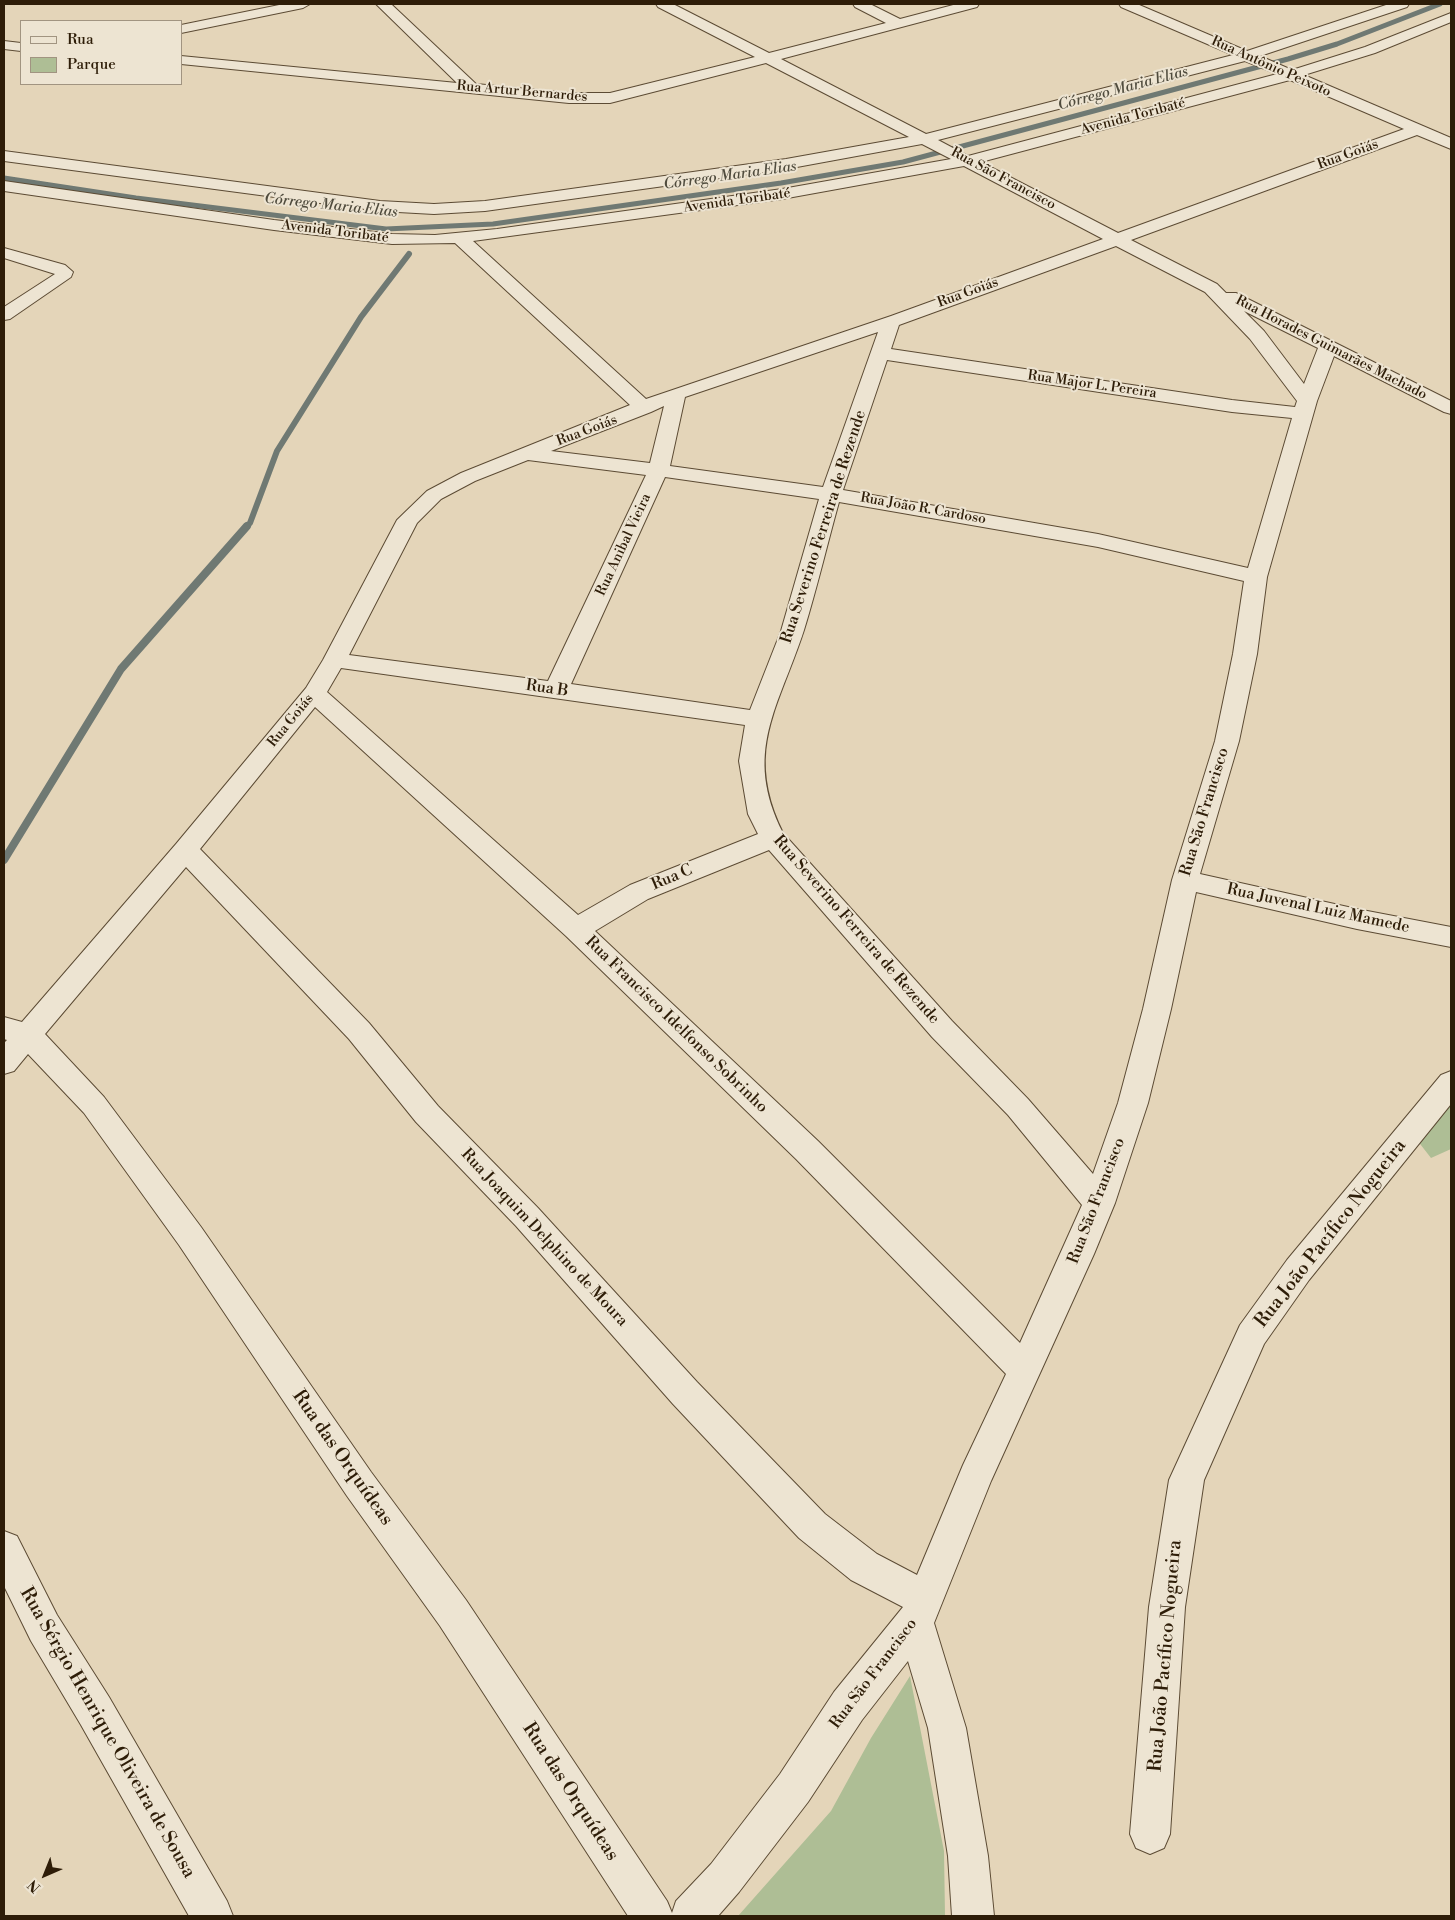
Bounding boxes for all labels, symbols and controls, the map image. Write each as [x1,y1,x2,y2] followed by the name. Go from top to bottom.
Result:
[20,20,182,85] legend
[67,30,94,49] text: Rua
[1208,33,1334,101] street label: Rua Antônio Peixoto
[67,55,116,74] text: Parque
[1056,63,1190,115] water label: Córrego Maria Elias
[456,78,588,106] street label: Rua Artur Bernardes
[1079,95,1187,139] street label: Avenida Toribaté
[1315,136,1381,174] street label: Rua Goiás
[948,144,1058,214] street label: Rua São Francisco
[662,158,798,194] water label: Córrego Maria Elias
[682,185,792,217] street label: Avenida Toribaté
[263,190,399,222] water label: Córrego Maria Elias
[280,217,390,247] street label: Avenida Toribaté
[935,274,1001,312] street label: Rua Goiás
[1232,292,1430,404] street label: Rua Horades Guimarães Machado
[1026,368,1158,402] street label: Rua Major L. Pereira
[777,408,871,646] street label: Rua Severino Ferreira de Rezende
[554,412,620,450] street label: Rua Goiás
[859,490,987,528] street label: Rua João R. Cardoso
[593,491,655,599] street label: Rua Anibal Vieira
[524,677,570,701] street label: Rua B
[264,691,318,751] street label: Rua Goiás
[1176,745,1234,879] street label: Rua São Francisco
[769,832,943,1028] street label: Rua Severino Ferreira de Rezende
[649,861,695,895] street label: Rua C
[1225,880,1411,938] street label: Rua Juvenal Luiz Mamede
[581,933,771,1117] street label: Rua Francisco Idelfonso Sobrinho
[1064,1135,1130,1267] street label: Rua São Francisco
[1250,1135,1412,1333] street label: Rua João Pacífico Nogueira
[457,1145,631,1331] street label: Rua Joaquim Delphino de Moura
[287,1386,397,1530] street label: Rua das Orquídeas
[1145,1539,1187,1773] street label: Rua João Pacífico Nogueira
[14,1584,200,1882] street label: Rua Sérgio Henrique Oliveira de Sousa
[826,1615,922,1733] street label: Rua São Francisco
[517,1719,623,1865] street label: Rua das Orquídeas
[20,1850,70,1900] north arrow
[24,1875,45,1896] text: N

